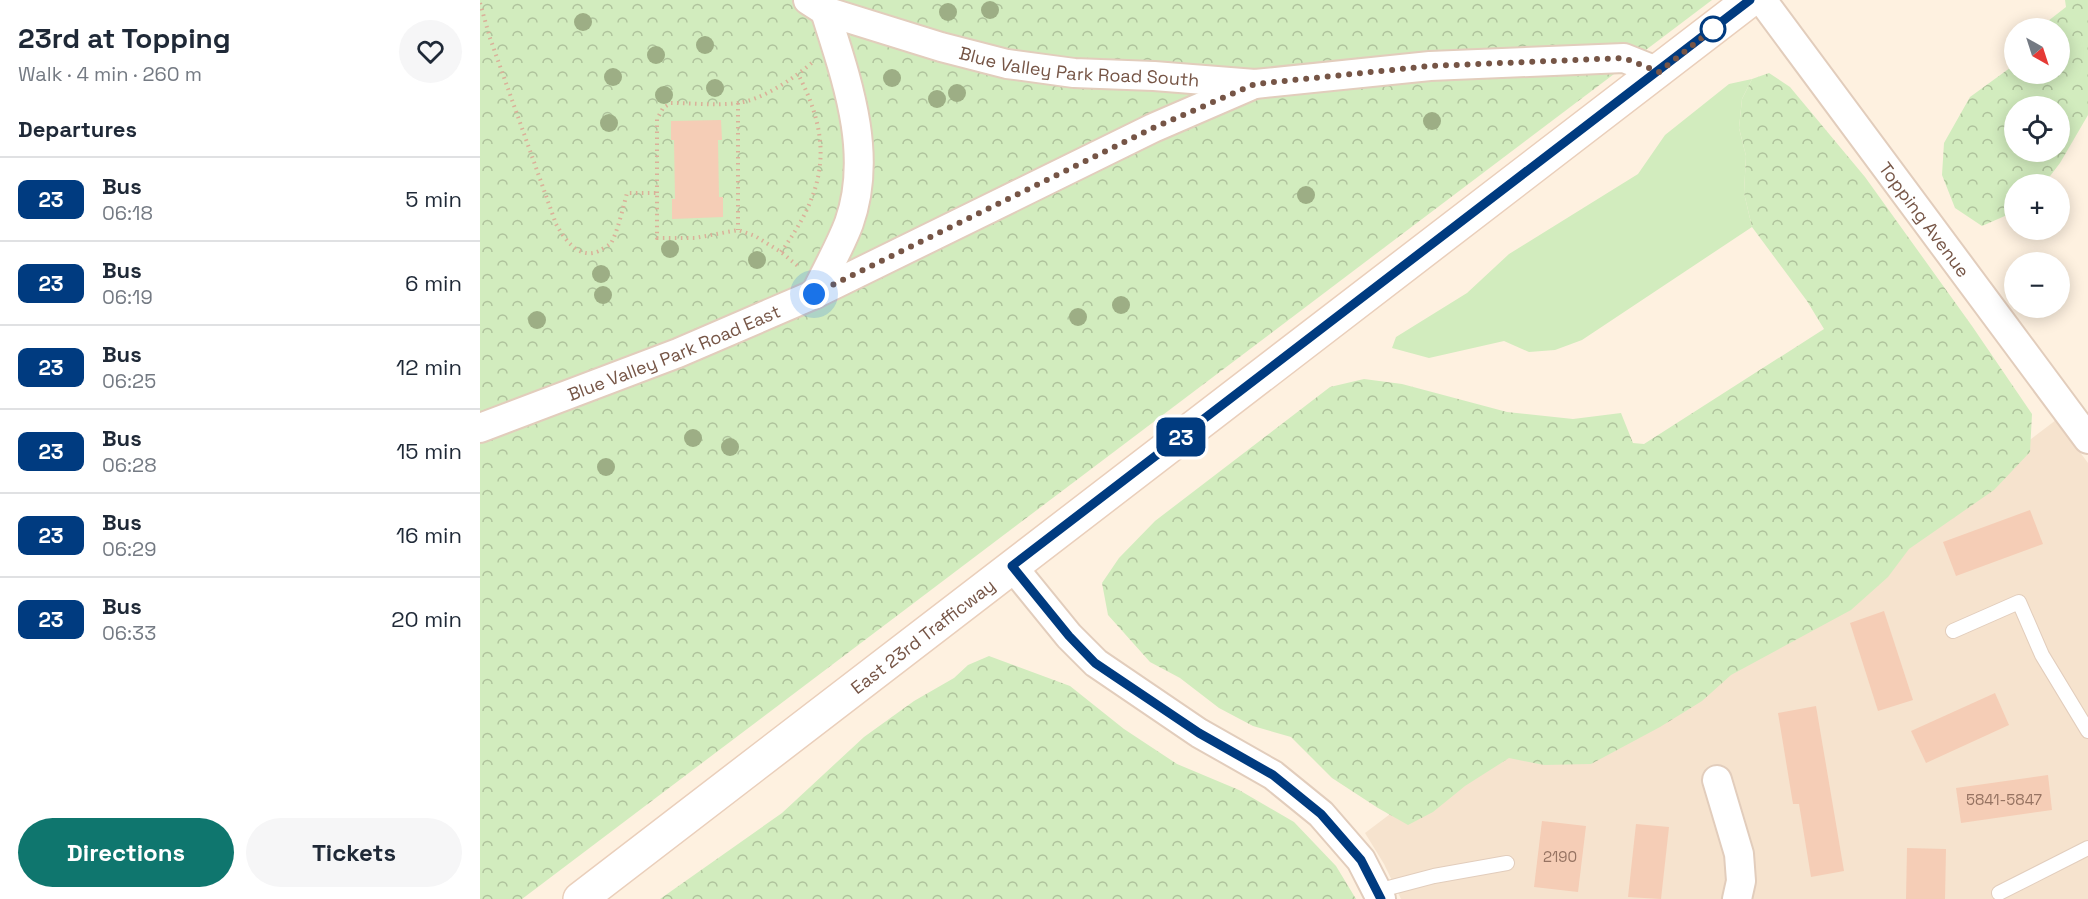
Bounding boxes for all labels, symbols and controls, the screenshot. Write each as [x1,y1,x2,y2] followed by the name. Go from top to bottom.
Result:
[1700,16,1726,42] unlabelled marker
[2004,18,2070,84] north arrow
[2004,18,2070,318] map controls
[18,20,231,56] text: 23rd at Topping
[399,20,462,83] button: heart
[957,41,1200,91] street label: Blue Valley Park Road South
[18,61,202,87] text: Walk · 4 min · 260 m
[2004,96,2070,162] button: locate
[18,115,137,143] text: Departures
[1874,157,1975,281] street label: Topping Avenue
[102,172,142,200] text: Bus
[2004,174,2070,240] button: +
[405,185,462,213] text: 5 min
[38,186,64,213] text: 23
[102,200,153,226] text: 06:18
[2004,252,2070,318] button: −
[102,256,142,284] text: Bus
[405,269,462,297] text: 6 min
[38,270,64,297] text: 23
[799,279,829,309] your location
[102,284,153,310] text: 06:19
[564,299,784,405] street label: Blue Valley Park Road East
[102,340,142,368] text: Bus
[396,353,462,381] text: 12 min
[38,354,64,381] text: 23
[102,368,156,394] text: 06:25
[1154,418,1208,456] line badge: 23
[102,424,142,452] text: Bus
[1168,424,1194,451] text: 23
[396,437,462,465] text: 15 min
[38,438,64,465] text: 23
[102,452,157,478] text: 06:28
[102,508,142,536] text: Bus
[396,521,462,549] text: 16 min
[38,522,64,549] text: 23
[102,536,156,562] text: 06:29
[846,573,999,698] street label: East 23rd Trafficway
[102,592,142,620] text: Bus
[391,605,462,633] text: 20 min
[38,606,64,633] text: 23
[102,620,156,646] text: 06:33
[1966,790,2042,809] house number: 5841-5847
[18,818,234,887] button: Directions
[246,818,462,887] button: Tickets
[1543,847,1577,866] house number: 2190

